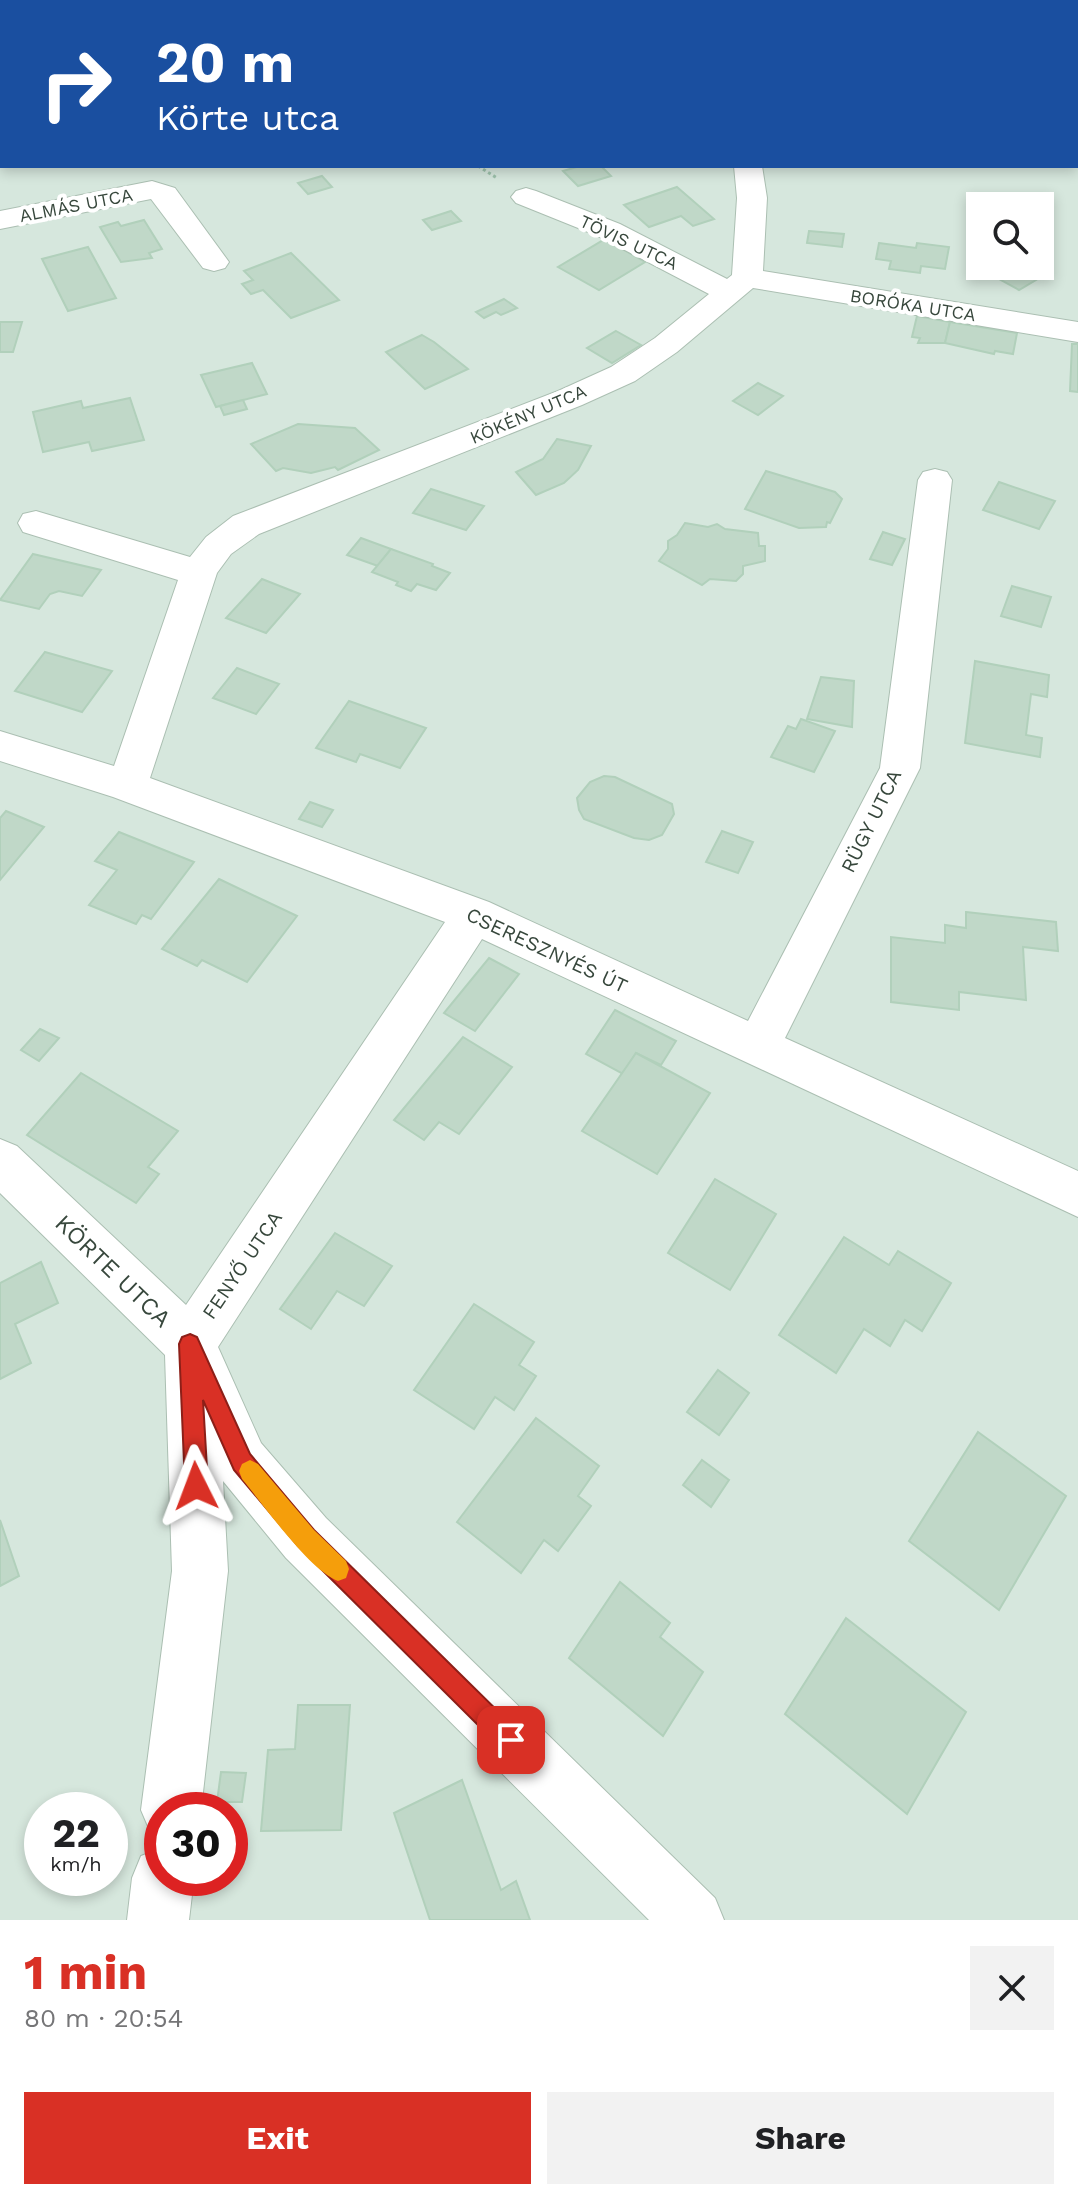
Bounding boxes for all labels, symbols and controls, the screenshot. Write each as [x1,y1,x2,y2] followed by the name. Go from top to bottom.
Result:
[156,30,294,96] text: 20 m
[24,32,128,136] icon: right
[156,97,339,139] text: Körte utca
[18,184,134,226] street label: ALMÁS UTCA
[966,192,1054,280] map controls
[966,192,1054,280] button: search
[577,210,681,274] street label: TÖVIS UTCA
[849,285,978,325] street label: BORÓKA UTCA
[467,380,589,448] street label: KÖKÉNY UTCA
[836,765,906,877] street label: RÜGY UTCA
[463,902,631,998] street label: CSERESZNYÉS ÚT
[197,1206,287,1324] street label: FENYŐ UTCA
[49,1209,177,1333] street label: KÖRTE UTCA
[154,1444,238,1528] position arrow
[477,1706,545,1774] pin
[489,1718,533,1762] icon: arrive
[144,1792,248,1896] speed limit sign: 30
[52,1810,100,1857] text: 22
[50,1852,102,1876] text: km/h
[24,1944,147,2001] text: 1 min
[970,1946,1054,2030] button: close
[24,2003,183,2033] text: 80 m · 20:54
[24,2092,531,2184] button: Exit
[547,2092,1054,2184] button: Share

